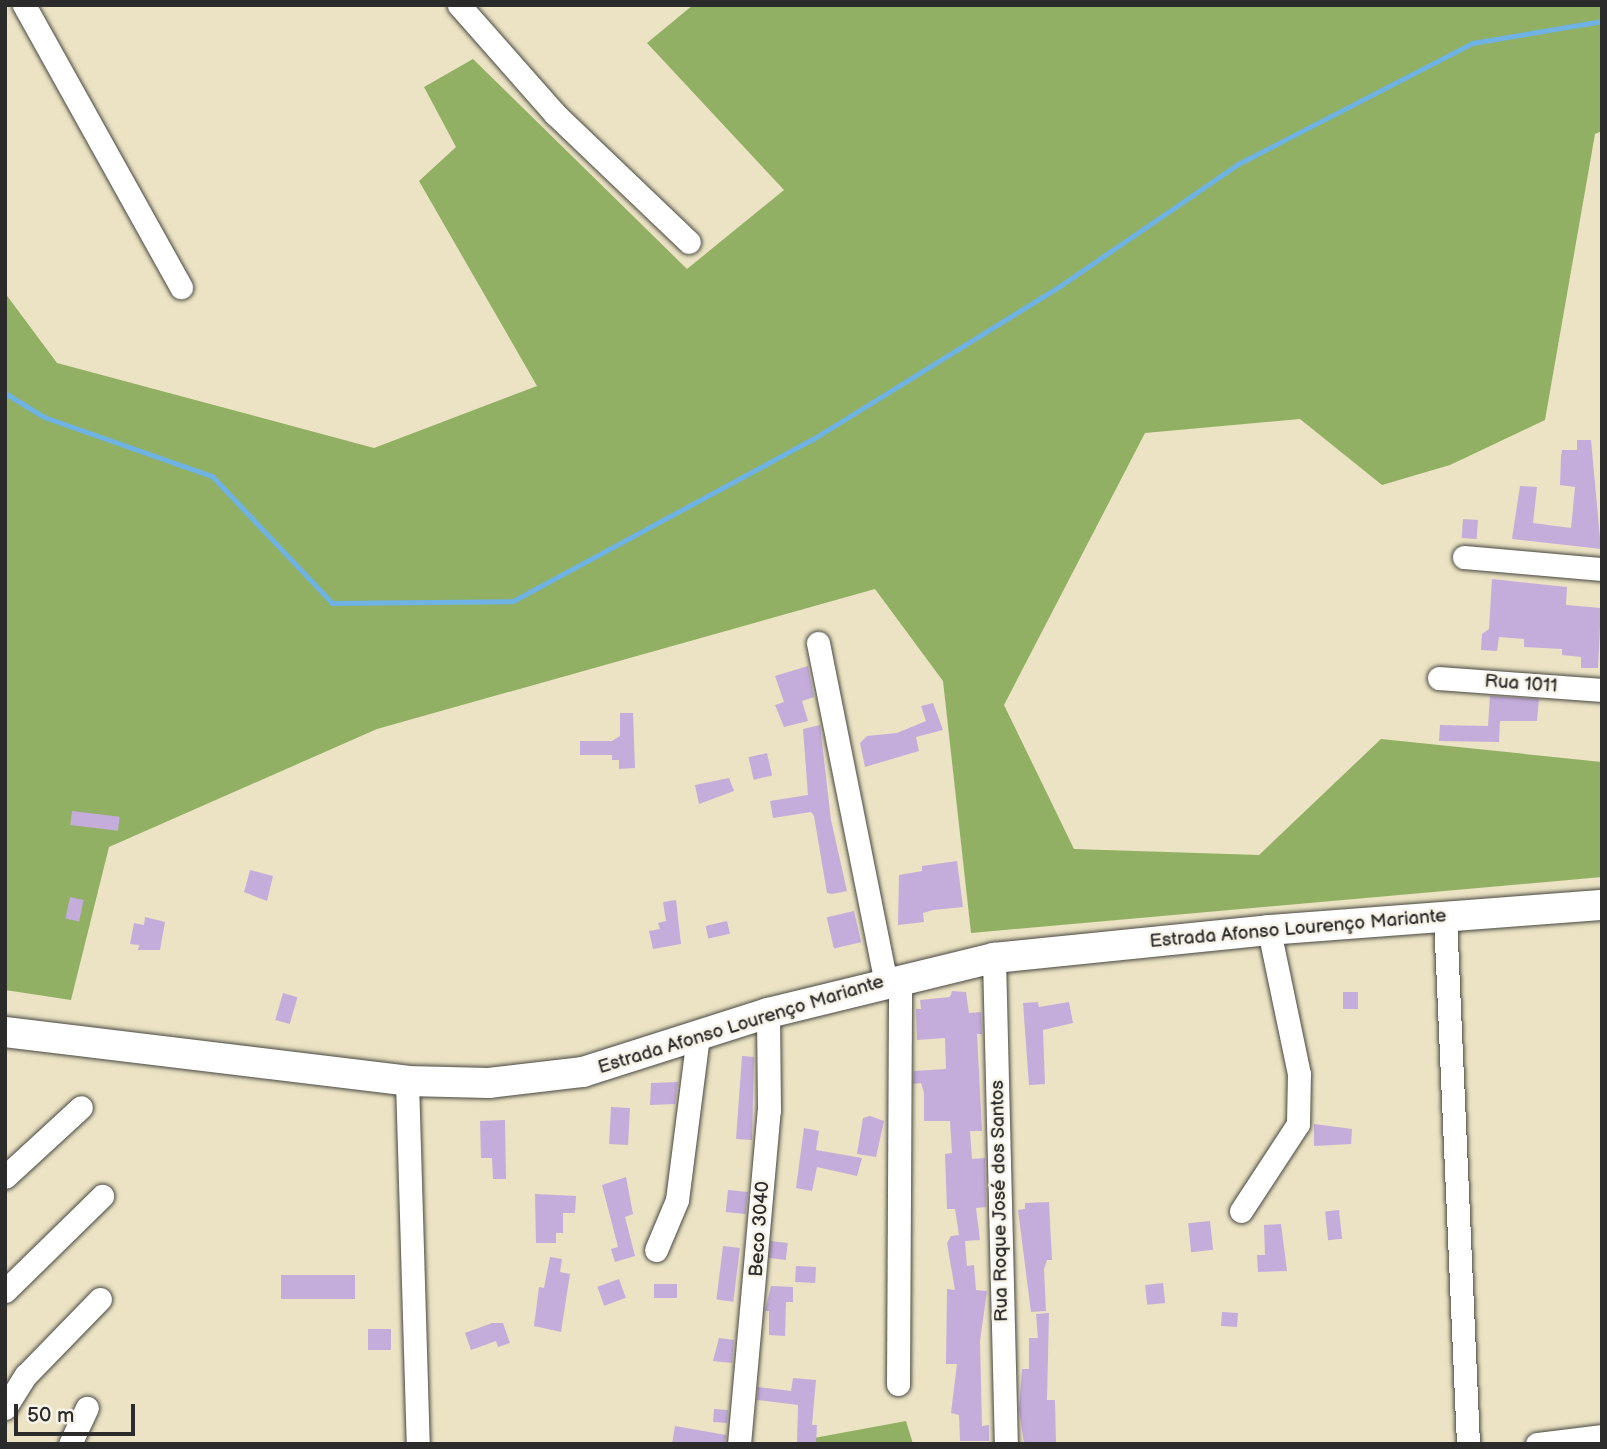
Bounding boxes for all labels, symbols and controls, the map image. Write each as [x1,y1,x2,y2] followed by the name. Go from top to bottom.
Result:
[1484,670,1558,698] street label: Rua 1011
[1149,905,1447,953] street label: Estrada Afonso Lourenço Mariante
[595,971,887,1079] street label: Estrada Afonso Lourenço Mariante
[986,1079,1014,1323] street label: Rua Roque José dos Santos
[745,1180,775,1278] street label: Beco 3040
[18,1390,138,1434] scale bar
[27,1403,74,1428] text: 50 m

